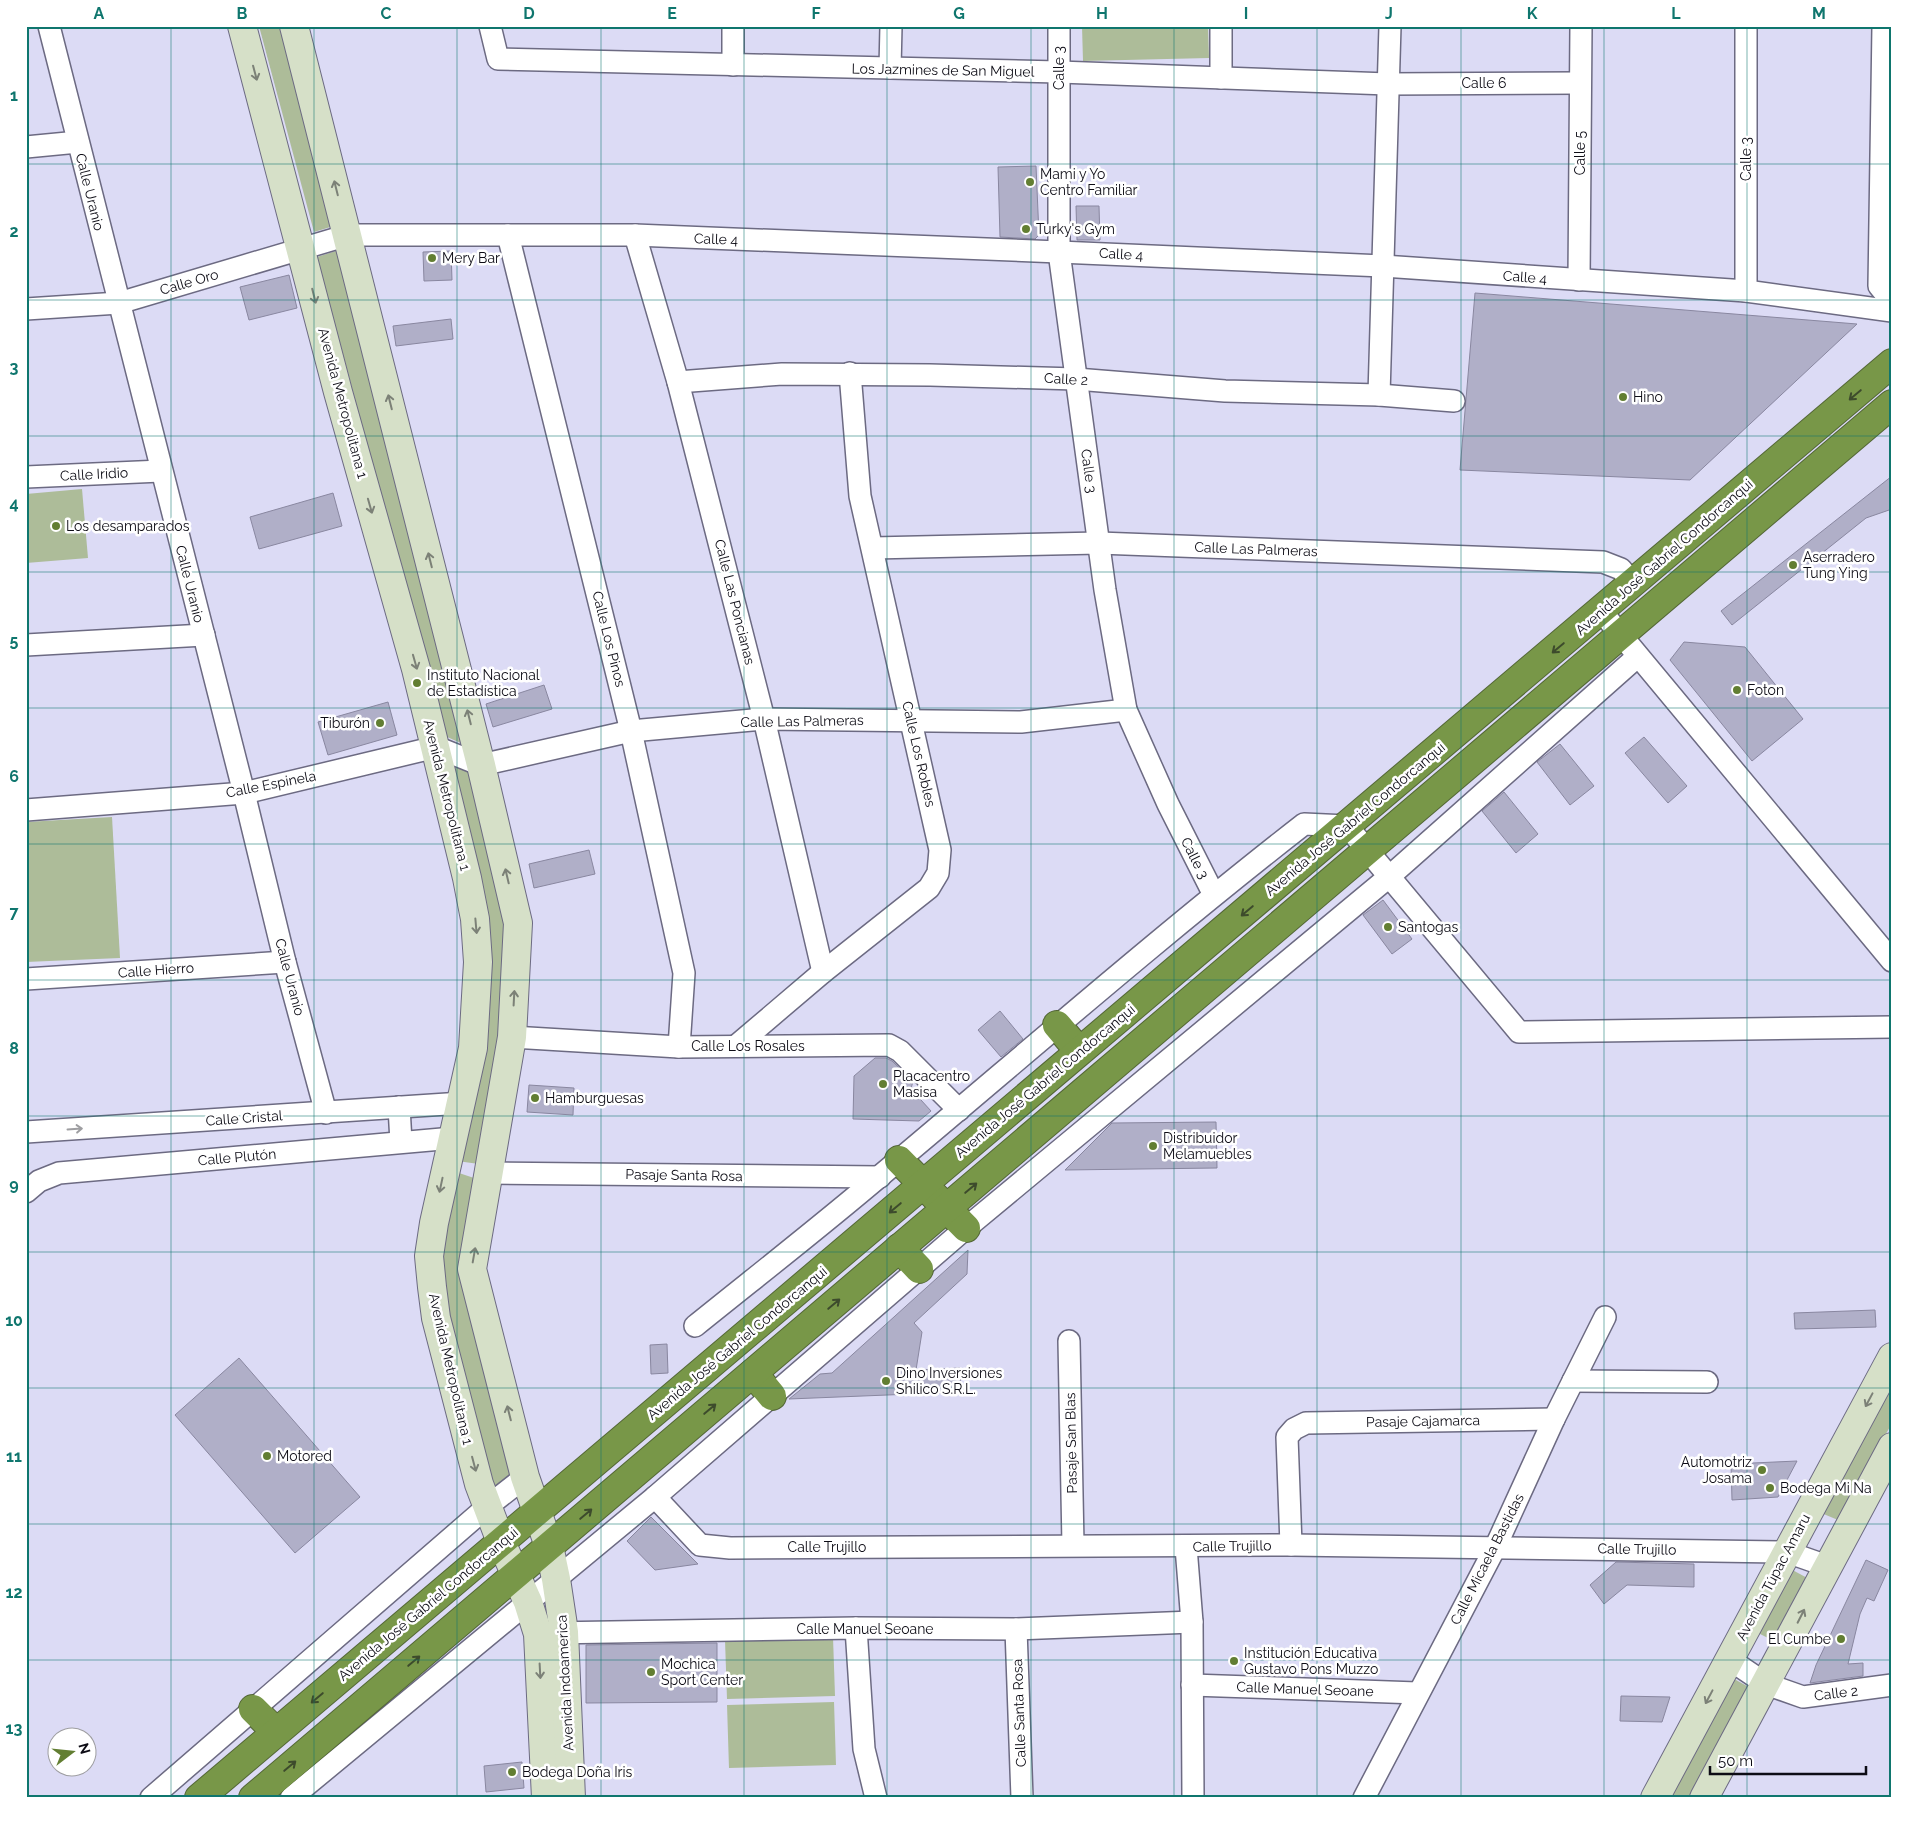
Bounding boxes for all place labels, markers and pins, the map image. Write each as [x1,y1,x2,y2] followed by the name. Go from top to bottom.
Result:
[1040,166,1138,198] place label: Mami y Yo Centro Familiar
[1024,176,1036,188] marker: Mami y Yo Centro Familiar
[1036,221,1115,237] place label: Turky's Gym
[1020,223,1032,235] marker: Turky's Gym
[442,250,500,266] place label: Mery Bar
[426,252,438,264] marker: Mery Bar
[1633,389,1663,405] place label: Hino
[1617,391,1629,403] marker: Hino
[66,518,190,534] place label: Los desamparados
[50,520,62,532] marker: Los desamparados
[1803,549,1875,581] place label: Aserradero Tung Ying
[1787,559,1799,571] marker: Aserradero Tung Ying
[427,667,540,699] place label: Instituto Nacional de Estadística
[411,677,423,689] marker: Instituto Nacional de Estadística
[1747,682,1784,698] place label: Foton
[1731,684,1743,696] marker: Foton
[320,715,370,731] place label: Tiburón
[374,717,386,729] marker: Tiburón
[1398,919,1458,935] place label: Santogas
[1382,921,1394,933] marker: Santogas
[893,1068,970,1100] place label: Placacentro Masisa
[877,1078,889,1090] marker: Placacentro Masisa
[545,1090,644,1106] place label: Hamburguesas
[529,1092,541,1104] marker: Hamburguesas
[1163,1130,1252,1162] place label: Distribuidor Melamuebles
[1147,1140,1159,1152] marker: Distribuidor Melamuebles
[896,1365,1002,1397] place label: Dino Inversiones Shilico S.R.L.
[880,1375,892,1387] marker: Dino Inversiones Shilico S.R.L.
[277,1448,332,1464] place label: Motored
[261,1450,273,1462] marker: Motored
[1681,1454,1752,1486] place label: Automotriz Josama
[1756,1464,1768,1476] marker: Automotriz Josama
[1780,1480,1872,1496] place label: Bodega Mi Na
[1764,1482,1776,1494] marker: Bodega Mi Na
[1768,1631,1831,1647] place label: El Cumbe
[1835,1633,1847,1645] marker: El Cumbe
[1244,1645,1378,1677] place label: Institución Educativa Gustavo Pons Muzzo
[1228,1655,1240,1667] marker: Institución Educativa Gustavo Pons Muzzo
[661,1656,743,1688] place label: Mochica Sport Center
[645,1666,657,1678] marker: Mochica Sport Center
[522,1764,633,1780] place label: Bodega Doña Iris
[506,1766,518,1778] marker: Bodega Doña Iris

